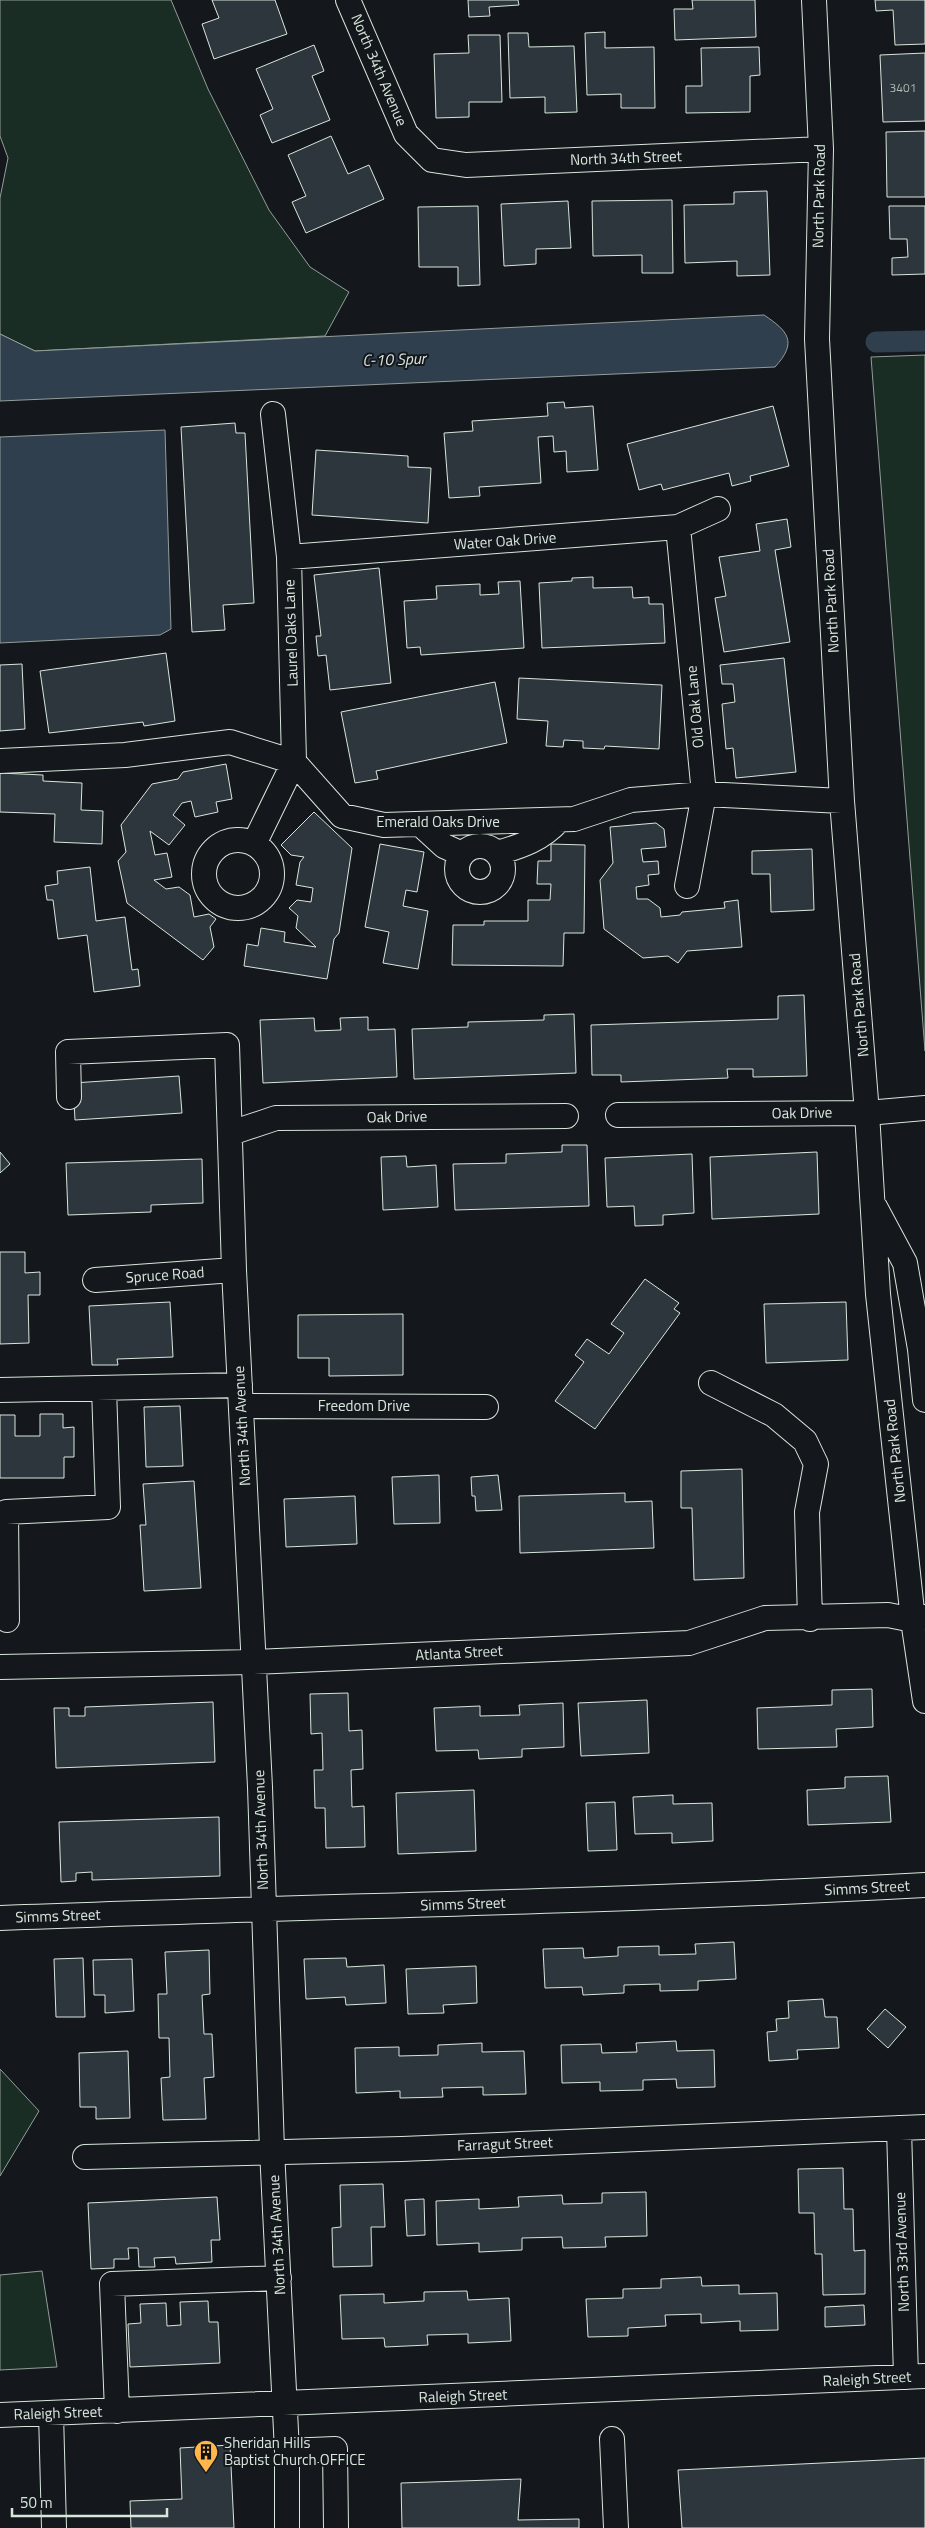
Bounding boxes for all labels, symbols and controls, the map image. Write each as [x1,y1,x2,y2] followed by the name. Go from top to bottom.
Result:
[345,10,414,130] street label: North 34th Avenue
[890,78,916,97] house number: 3401
[570,144,683,171] street label: North 34th Street
[806,144,831,248] street label: North Park Road
[362,346,428,372] water label: C-10 Spur
[453,525,557,556] street label: Water Oak Drive
[816,548,845,654] street label: North Park Road
[277,579,304,687] street label: Laurel Oaks Lane
[679,665,710,749] street label: Old Oak Lane
[376,810,500,833] street label: Emerald Oaks Drive
[843,952,875,1058] street label: North Park Road
[771,1100,833,1125] street label: Oak Drive
[366,1104,428,1129] street label: Oak Drive
[125,1260,205,1289] street label: Spruce Road
[227,1365,256,1487] street label: North 34th Avenue
[318,1394,410,1417] street label: Freedom Drive
[878,1398,911,1504] street label: North Park Road
[415,1639,504,1666] street label: Atlanta Street
[247,1770,274,1890] street label: North 34th Avenue
[824,1874,911,1901] street label: Simms Street
[420,1890,507,1916] street label: Simms Street
[15,1902,102,1928] street label: Simms Street
[457,2130,554,2157] street label: Farragut Street
[262,2174,291,2296] street label: North 34th Avenue
[888,2192,915,2312] street label: North 33rd Avenue
[822,2365,913,2392] street label: Raleigh Street
[418,2382,508,2409] street label: Raleigh Street
[13,2399,103,2426] street label: Raleigh Street
[224,2431,366,2471] place label: Sheridan Hills Baptist Church OFFICE
[193,2439,219,2473] building icon: Sheridan Hills Baptist Church OFFICE
[12,2486,168,2518] scale bar
[20,2491,53,2514] text: 50 m

